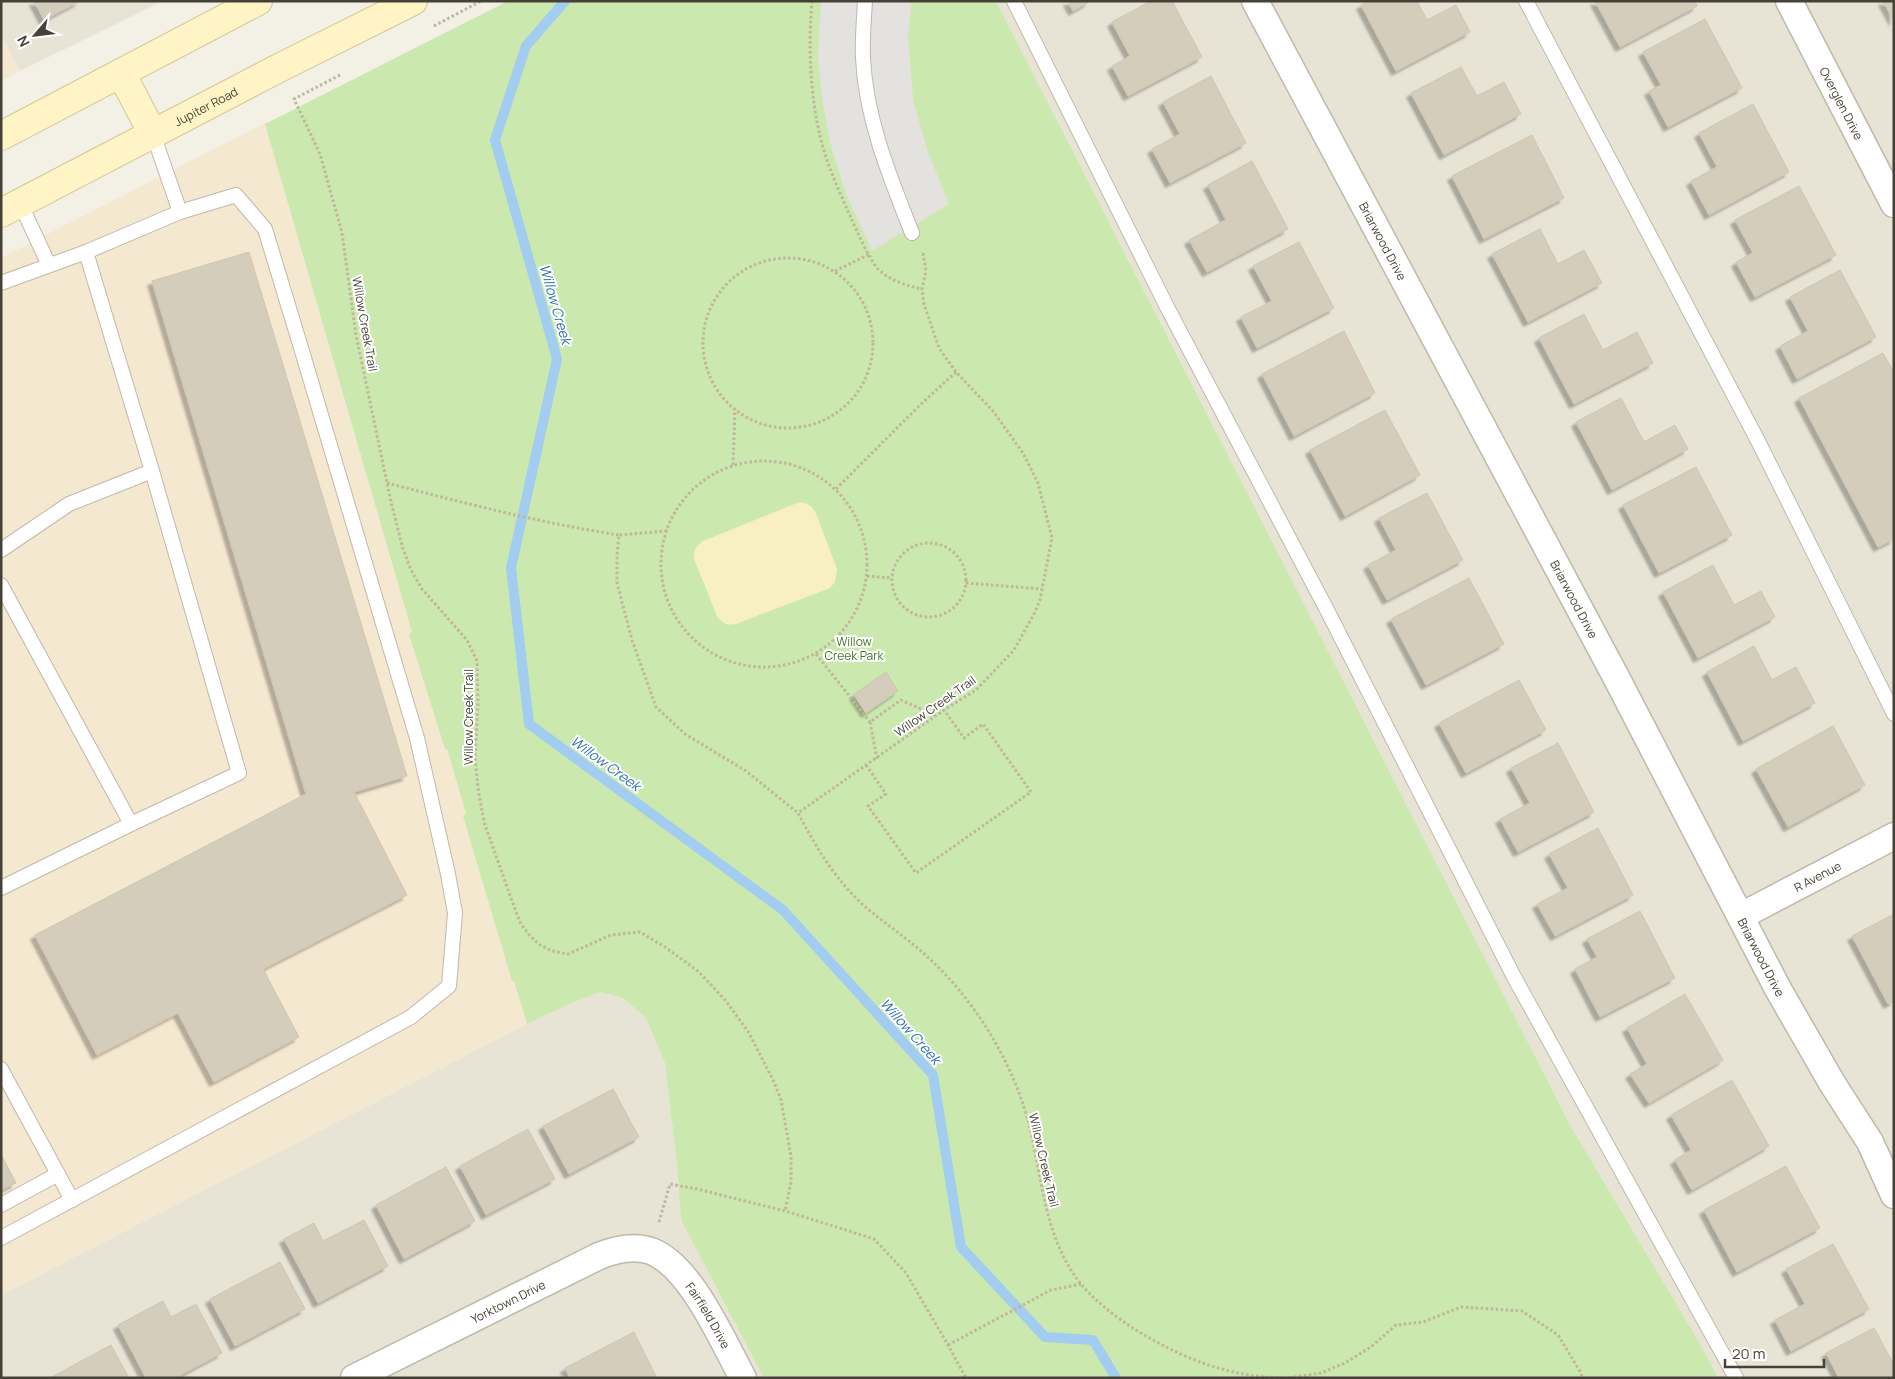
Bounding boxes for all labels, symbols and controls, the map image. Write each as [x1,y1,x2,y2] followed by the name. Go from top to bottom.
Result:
[10,10,60,60] north arrow
[12,32,34,50] text: N
[1816,64,1868,143] street label: Overglen Drive
[171,83,241,130] street label: Jupiter Road
[1355,199,1411,283] street label: Briarwood Drive
[536,262,577,348] water label: Willow Creek
[348,275,382,373] street label: Willow Creek Trail
[1547,557,1602,641] street label: Briarwood Drive
[824,633,885,664] park label: Willow Creek Park
[460,669,477,765] street label: Willow Creek Trail
[891,672,979,740] street label: Willow Creek Trail
[567,731,647,796] water label: Willow Creek
[1791,857,1844,896] street label: R Avenue
[1734,915,1789,1000] street label: Briarwood Drive
[876,994,947,1070] water label: Willow Creek
[1025,1111,1063,1209] street label: Willow Creek Trail
[468,1276,548,1327] street label: Yorktown Drive
[682,1279,735,1351] street label: Fairfield Drive
[1725,1336,1824,1368] scale bar
[1732,1343,1765,1364] text: 20 m

